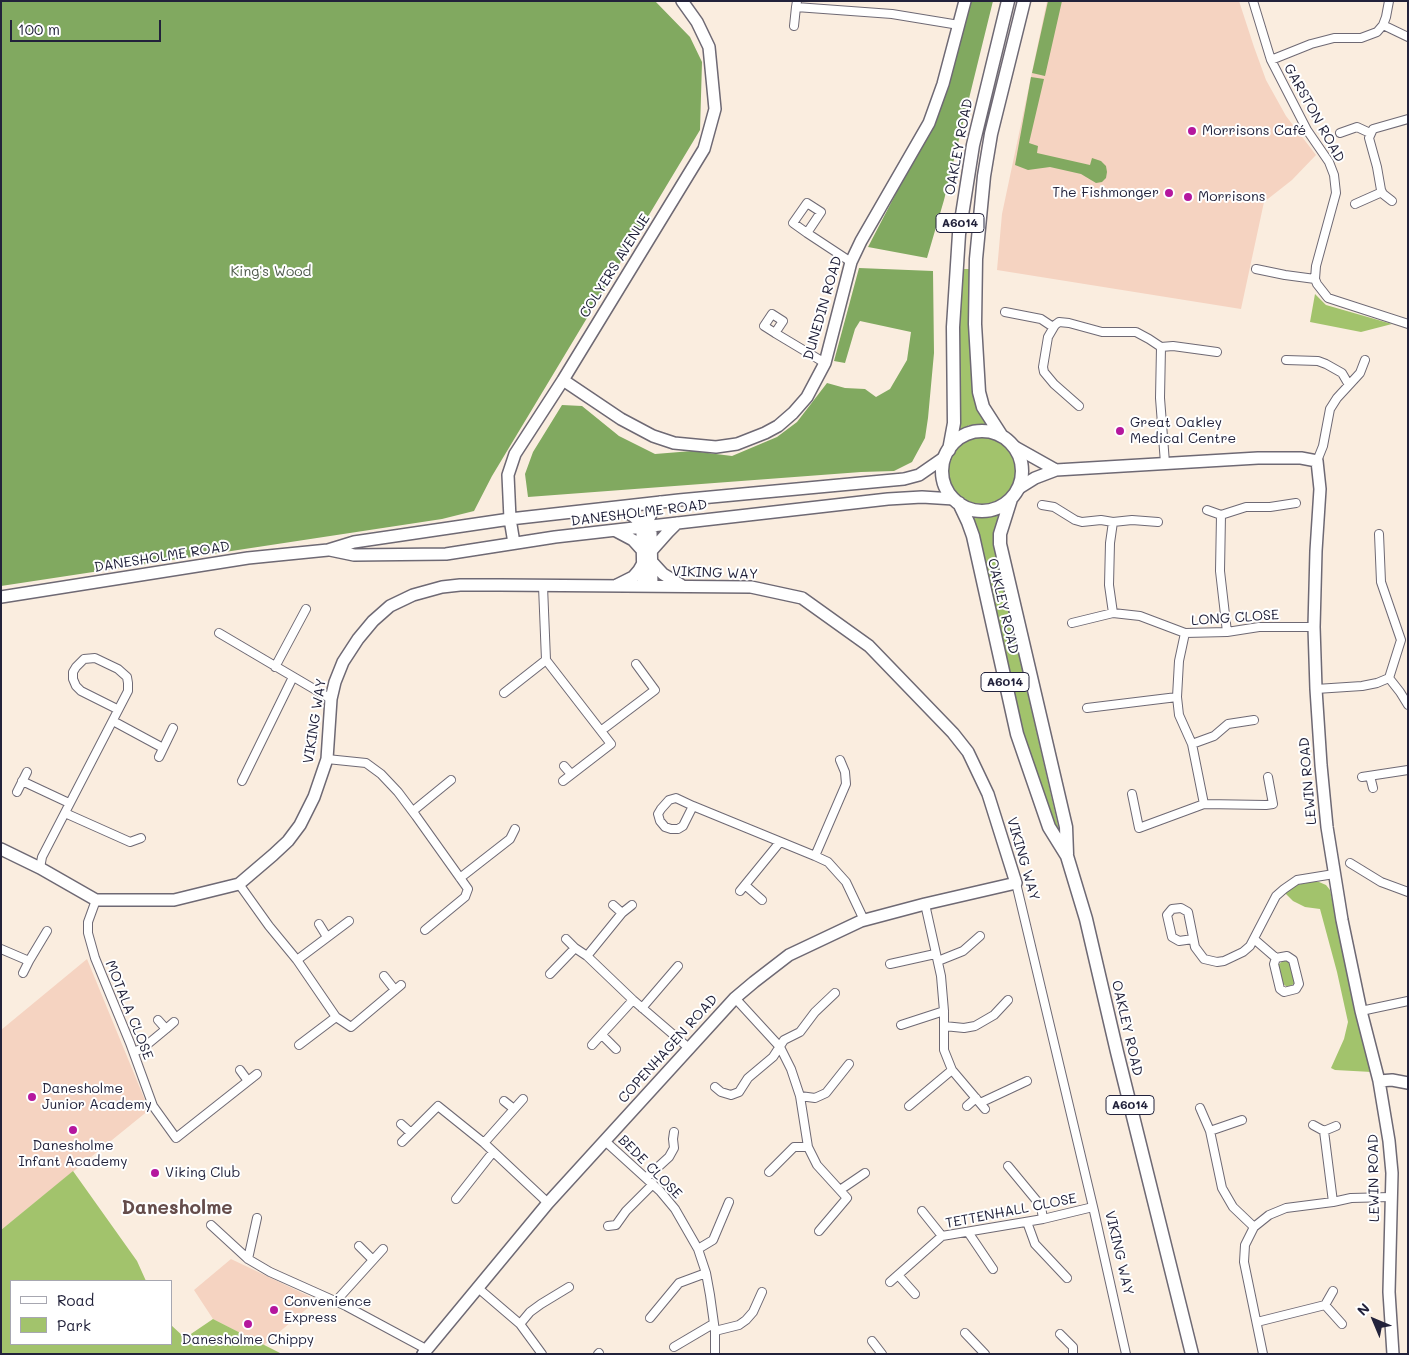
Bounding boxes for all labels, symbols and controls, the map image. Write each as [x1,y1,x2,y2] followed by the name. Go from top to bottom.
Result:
[12,10,164,42] scale bar
[18,19,60,39] text: 100 m
[1280,61,1348,165] street label: GARSTON ROAD
[941,97,977,197] street label: OAKLEY ROAD
[1202,123,1306,139] place label: Morrisons Café
[1186,125,1198,137] marker: Morrisons Café
[1052,185,1159,201] place label: The Fishmonger
[1163,187,1175,199] marker: The Fishmonger
[1198,189,1265,205] place label: Morrisons
[1182,191,1194,203] marker: Morrisons
[576,211,654,321] street label: COLYERS AVENUE
[936,214,984,232] road number: A6014
[800,254,846,362] street label: DUNEDIN ROAD
[231,264,311,280] park label: King's Wood
[1130,415,1236,448] place label: Great Oakley Medical Centre
[1114,425,1126,437] marker: Great Oakley Medical Centre
[570,496,708,530] street label: DANESHOLME ROAD
[93,538,231,576] street label: DANESHOLME ROAD
[984,557,1022,655] street label: OAKLEY ROAD
[672,563,758,583] street label: VIKING WAY
[1191,607,1279,629] street label: LONG CLOSE
[981,672,1029,692] road number: A6014
[300,677,330,765] street label: VIKING WAY
[1296,736,1320,826] street label: LEWIN ROAD
[1003,815,1043,903] street label: VIKING WAY
[101,958,157,1062] street label: MOTALA CLOSE
[1108,979,1146,1077] street label: OAKLEY ROAD
[615,991,721,1107] street label: COPENHAGEN ROAD
[42,1081,152,1114] place label: Danesholme Junior Academy
[26,1091,38,1103] marker: Danesholme Junior Academy
[1106,1096,1154,1114] road number: A6014
[67,1124,79,1136] marker: Danesholme Infant Academy
[615,1132,685,1202] street label: BEDE CLOSE
[1365,1134,1383,1222] street label: LEWIN ROAD
[18,1138,128,1170] place label: Danesholme Infant Academy
[165,1165,240,1181] place label: Viking Club
[149,1167,161,1179] marker: Viking Club
[944,1190,1078,1232] street label: TETTENHALL CLOSE
[121,1197,233,1219] district label: Danesholme
[1101,1209,1137,1297] street label: VIKING WAY
[10,1280,172,1345] legend
[57,1290,94,1310] text: Road
[284,1294,371,1326] place label: Convenience Express
[1349,1295,1399,1345] north arrow
[1353,1299,1374,1320] text: N
[268,1304,280,1316] marker: Convenience Express
[57,1315,91,1335] text: Park
[242,1318,254,1330] marker: Danesholme Chippy
[182,1332,314,1348] place label: Danesholme Chippy

